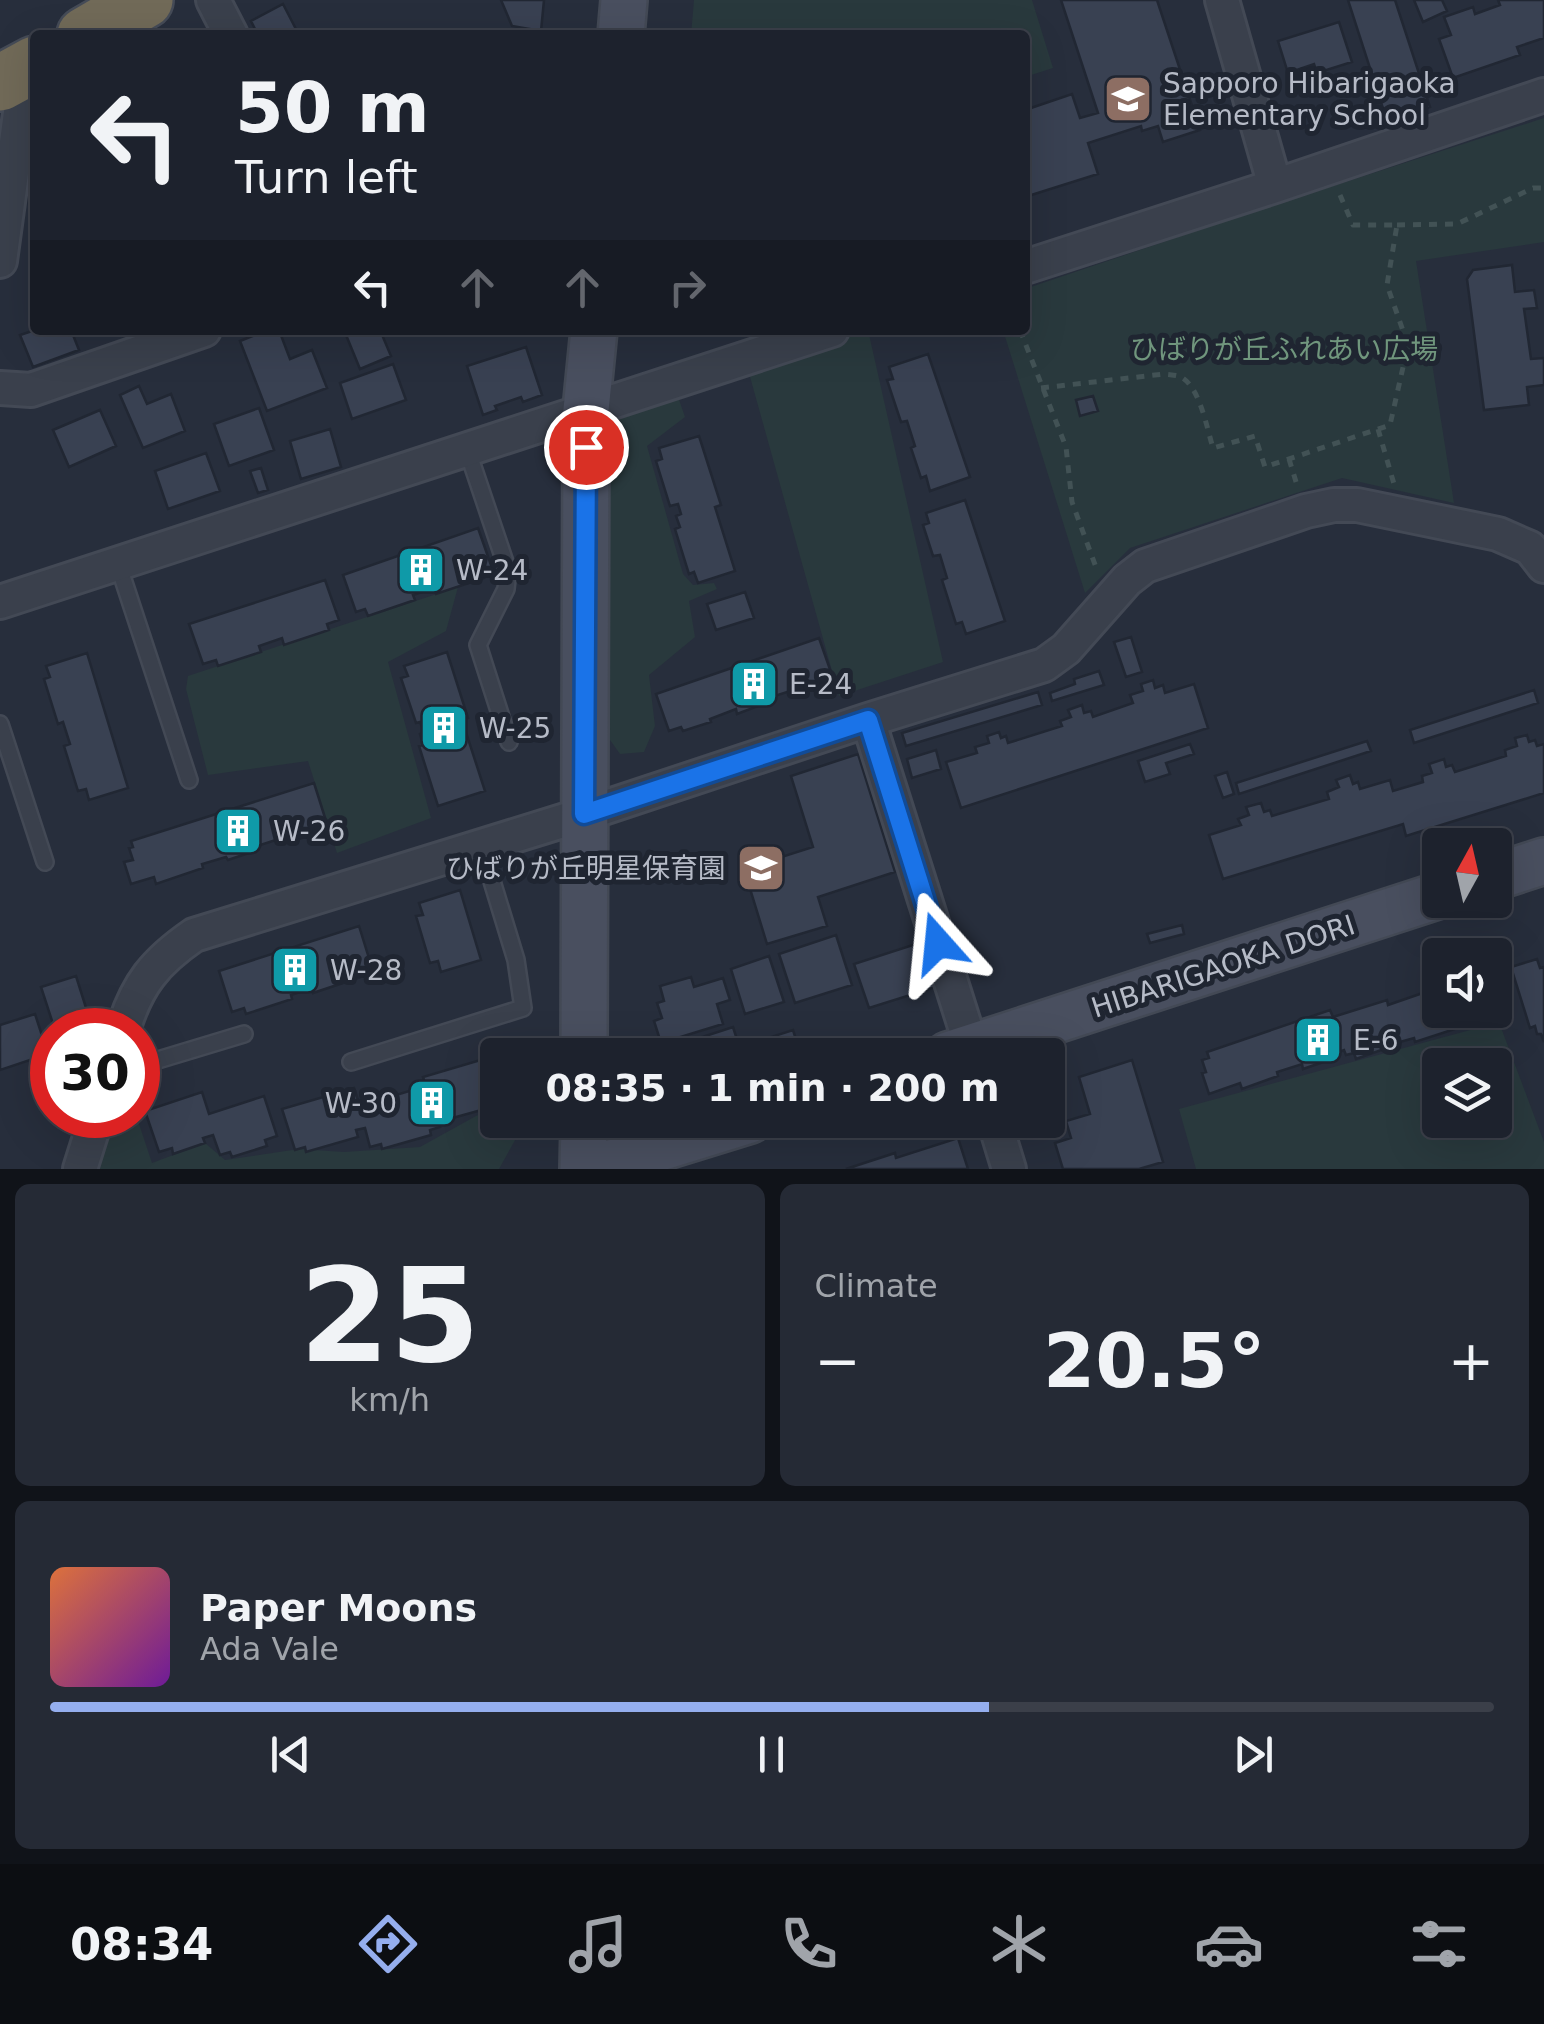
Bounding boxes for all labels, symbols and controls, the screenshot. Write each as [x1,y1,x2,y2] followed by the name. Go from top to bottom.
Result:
[235,67,430,149] text: 50 m
[1163,67,1456,132] place label: Sapporo Hibarigaoka Elementary School
[70,70,200,200] icon: left
[1102,73,1154,125] school or university icon: Sapporo Hibarigaoka Elementary School
[235,151,418,204] text: Turn left
[345,260,400,315] icon: left
[450,260,505,315] icon: ahead
[555,260,610,315] icon: ahead
[660,260,715,315] icon: right
[1130,333,1438,366] park label: ひばりが丘ふれあい広場
[544,405,629,490] pin
[559,420,614,475] icon: arrive
[395,544,447,596] building icon: W-24
[456,554,528,587] place label: W-24
[728,658,780,710] building icon: E-24
[789,668,852,701] place label: E-24
[418,702,470,754] building icon: W-25
[479,712,551,745] place label: W-25
[212,805,264,857] building icon: W-26
[273,815,345,848] place label: W-26
[1422,828,1512,918] north arrow
[1422,828,1512,1138] map controls
[735,842,787,894] school or university icon: ひばりが丘明星保育園
[446,852,726,885] place label: ひばりが丘明星保育園
[886,891,990,995] position arrow
[1087,908,1359,1025] street label: HIBARIGAOKA DORI
[1422,938,1512,1028] button: sound
[269,944,321,996] building icon: W-28
[330,954,402,987] place label: W-28
[30,1008,160,1138] speed limit sign: 30
[1292,1014,1344,1066] building icon: E-6
[1353,1024,1399,1057] place label: E-6
[1422,1048,1512,1138] button: layers
[545,1066,1000,1110] text: 08:35 · 1 min · 200 m
[406,1077,458,1129] building icon: W-30
[325,1087,397,1120] place label: W-30
[299,1240,480,1392] text: 25
[815,1267,938,1305] text: Climate
[1043,1317,1266,1405] text: 20.5°
[815,1329,861,1393] text: −
[1448,1329,1494,1393] text: +
[349,1381,430,1419] text: km/h
[200,1586,477,1630] text: Paper Moons
[200,1630,339,1668] text: Ada Vale
[263,1727,318,1782] icon: previous
[744,1727,799,1782] icon: pause
[1226,1727,1281,1782] icon: next
[353,1909,423,1979] icon: directions
[563,1909,633,1979] icon: music
[774,1909,844,1979] icon: phone
[984,1909,1054,1979] icon: climate
[1194,1909,1264,1979] icon: car
[1404,1909,1474,1979] icon: filters
[70,1918,213,1971] text: 08:34

